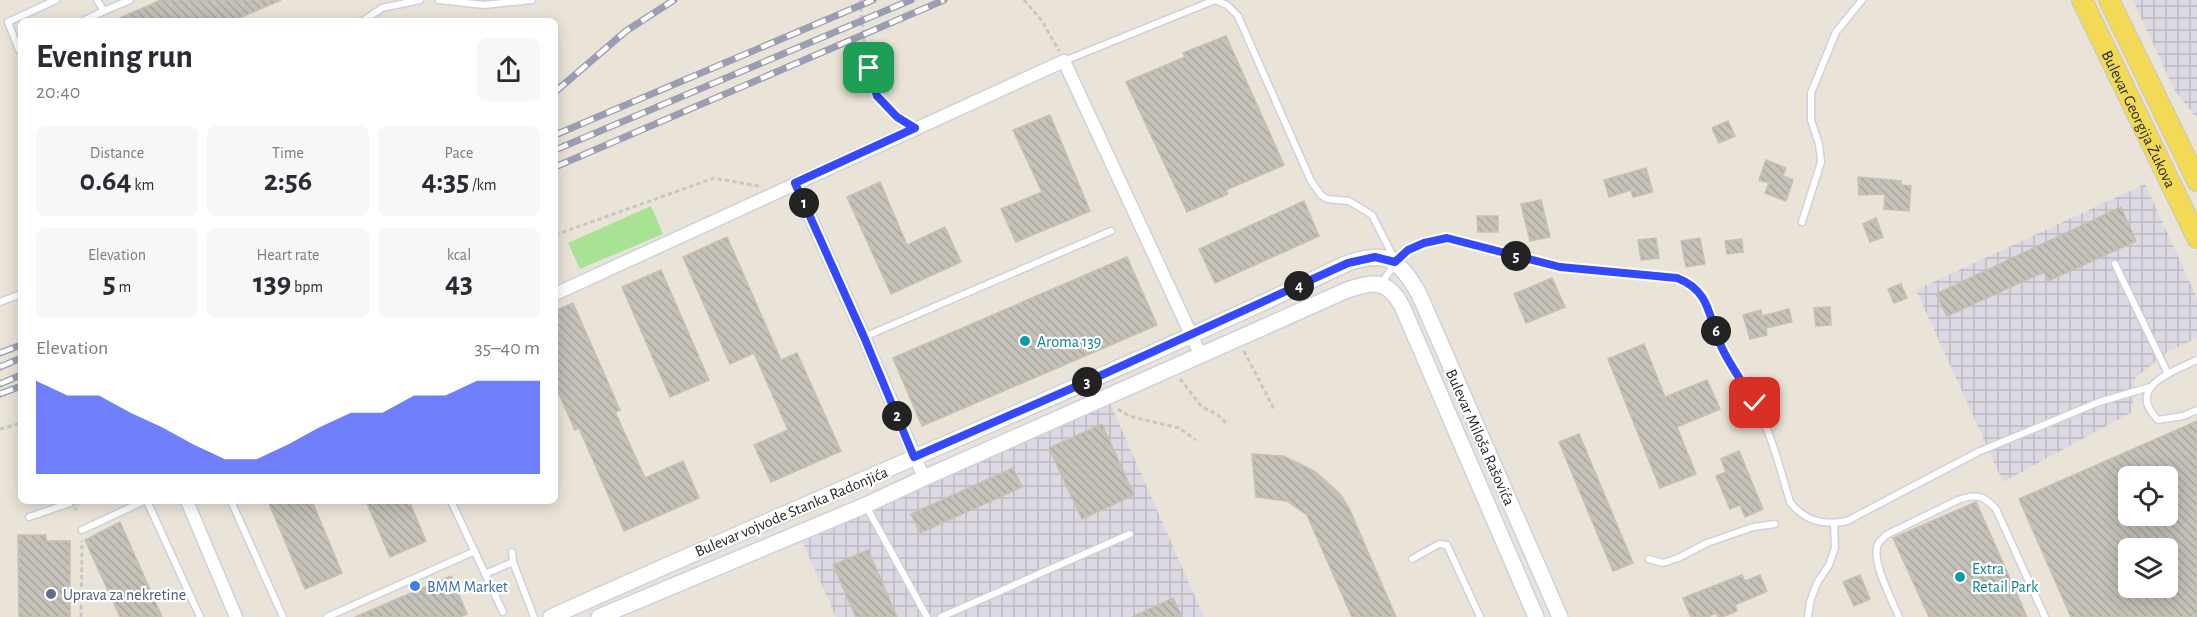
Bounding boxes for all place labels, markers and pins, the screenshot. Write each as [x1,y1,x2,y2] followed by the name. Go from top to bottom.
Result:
[843,42,894,93] pin
[789,188,819,218] pin: 1
[1501,241,1531,271] pin: 5
[1284,271,1314,301] pin: 4
[1701,316,1731,346] pin: 6
[1018,334,1032,348] marker: Aroma 139
[1037,334,1101,350] place label: Aroma 139
[1072,367,1102,397] pin: 3
[1729,377,1780,428] pin
[882,401,912,431] pin: 2
[1972,561,2039,595] place label: Extra Retail Park
[1953,570,1967,584] marker: Extra Retail Park
[408,579,422,593] marker: BMM Market
[427,579,508,595] place label: BMM Market
[44,587,58,601] marker: Uprava za nekretine
[63,587,186,603] place label: Uprava za nekretine

